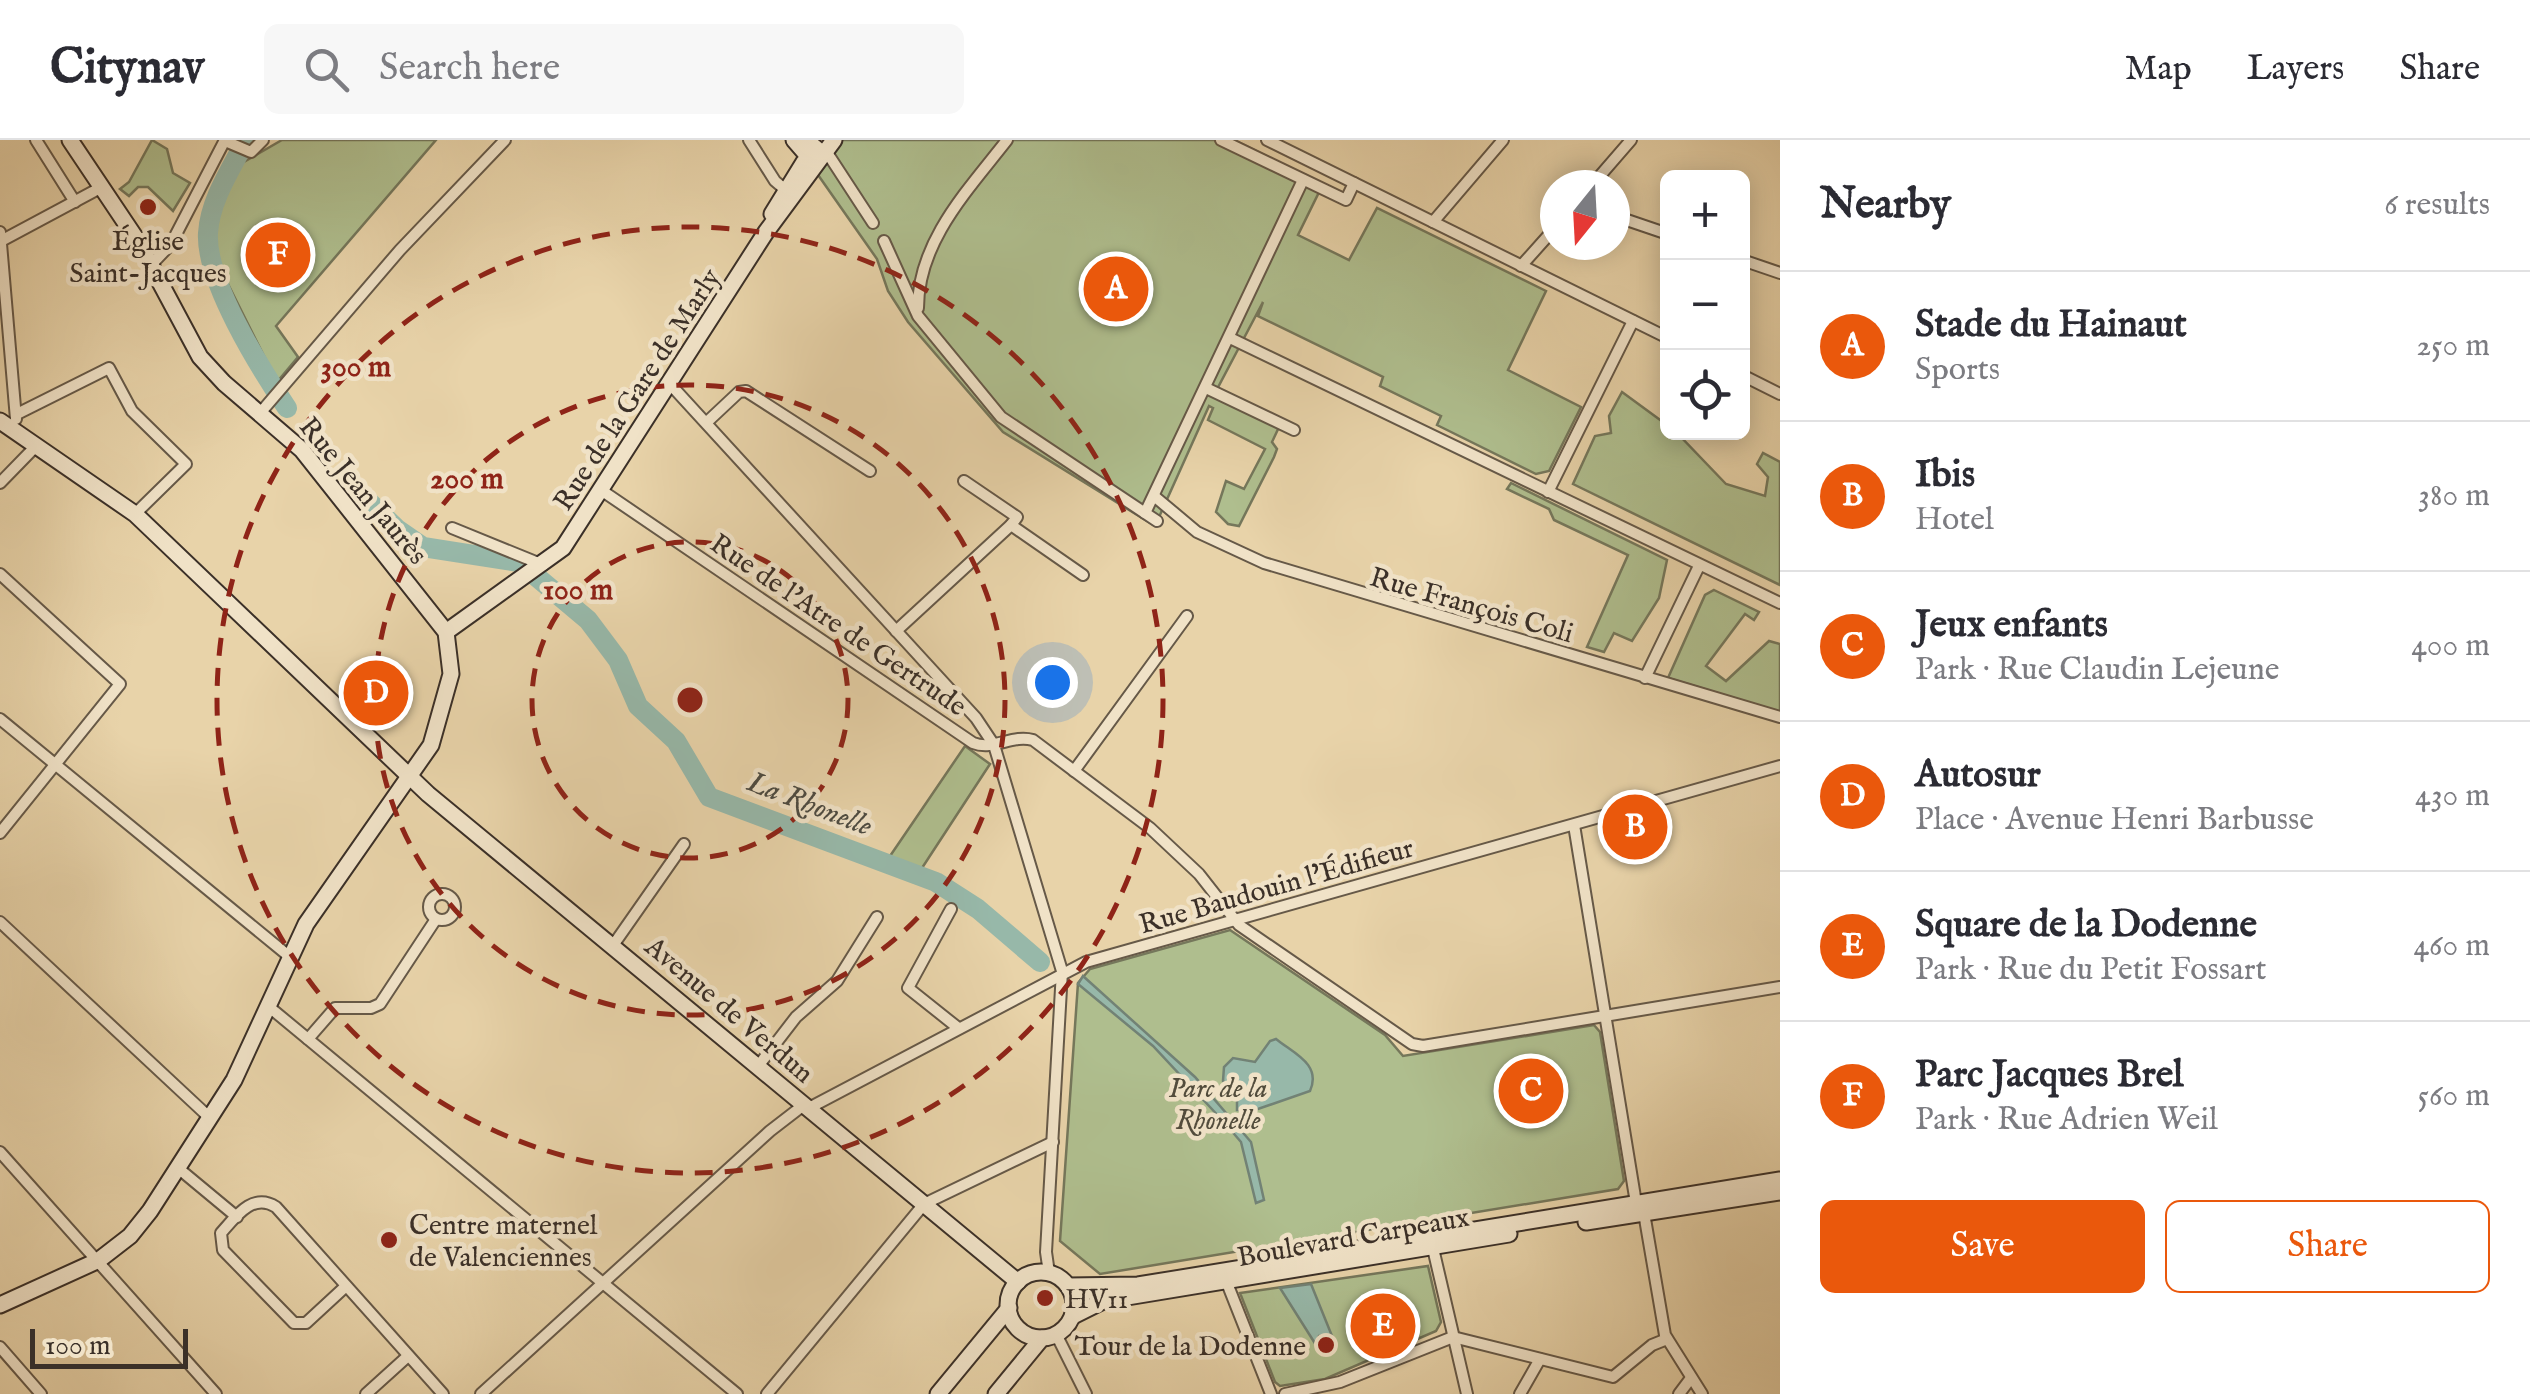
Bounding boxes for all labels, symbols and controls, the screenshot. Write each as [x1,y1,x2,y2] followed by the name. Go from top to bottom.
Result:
[264,24,964,114] search box
[50,39,204,99] text: Citynav
[299,42,354,97] icon: search
[379,45,560,93] text: Search here
[2125,47,2192,92] text: Map
[2247,47,2344,92] text: Layers
[2399,47,2480,92] text: Share
[1540,170,1630,260] north arrow
[1660,170,1750,440] map controls
[1660,170,1750,260] button: +
[1820,179,1951,232] text: Nearby
[2384,185,2490,226] text: 6 results
[137,196,159,218] marker: Église Saint-Jacques
[246,218,310,292] pin: F
[69,224,227,292] place label: Église Saint-Jacques
[1084,252,1148,326] pin: A
[1660,260,1750,350] button: −
[547,263,730,518] street label: Rue de la Gare de Marly
[1915,302,2187,350] text: Stade du Hainaut
[1842,326,1863,367] text: A
[2416,326,2490,367] text: 250 m
[321,349,391,387] text: 300 m
[1660,350,1750,440] button: locate
[1915,350,2000,391] text: Sports
[290,411,434,572] street label: Rue Jean Jaurès
[1915,452,1975,500] text: Ibis
[430,461,504,499] text: 200 m
[1842,476,1863,517] text: B
[2418,476,2490,517] text: 380 m
[1915,500,1994,541] text: Hotel
[703,527,973,725] street label: Rue de l'Atre de Gertrude
[1366,561,1577,652] street label: Rue François Coli
[543,572,613,610] text: 100 m
[1915,602,2108,650] text: Jeux enfants
[1841,626,1864,667] text: C
[2411,626,2490,667] text: 400 m
[1915,650,2279,691] text: Park · Rue Claudin Lejeune
[344,656,408,730] pin: D
[1027,657,1078,708] your location
[672,682,708,718] centre of rings
[1915,752,2041,800] text: Autosur
[741,763,877,846] water label: La Rhonelle
[1840,776,1865,817] text: D
[2415,776,2490,817] text: 430 m
[1602,790,1668,864] pin: B
[1915,800,2314,841] text: Place · Avenue Henri Barbusse
[1135,830,1418,943] street label: Rue Baudouin l'Édifieur
[1915,902,2257,950] text: Square de la Dodenne
[1841,926,1864,967] text: E
[2413,926,2490,967] text: 460 m
[636,929,820,1092] street label: Avenue de Verdun
[1915,950,2267,991] text: Park · Rue du Petit Fossart
[1915,1052,2184,1100] text: Parc Jacques Brel
[1498,1054,1564,1128] pin: C
[1169,1072,1267,1139] park label: Parc de la Rhonelle
[1842,1076,1863,1117] text: F
[2418,1076,2490,1117] text: 560 m
[1915,1100,2218,1141] text: Park · Rue Adrien Weil
[1820,1200,2145,1293] button: Save
[2165,1200,2490,1293] button: Share
[1235,1201,1472,1276] street label: Boulevard Carpeaux
[409,1209,598,1276] place label: Centre maternel de Valenciennes
[378,1229,400,1251] marker: Centre maternel de Valenciennes
[1065,1283,1128,1318] place label: HV11
[1034,1287,1056,1309] marker: HV11
[1350,1288,1416,1364] pin: E
[30,1324,188,1368] scale bar
[45,1329,111,1364] text: 100 m
[1074,1330,1306,1365] place label: Tour de la Dodenne
[1315,1334,1337,1356] marker: Tour de la Dodenne

